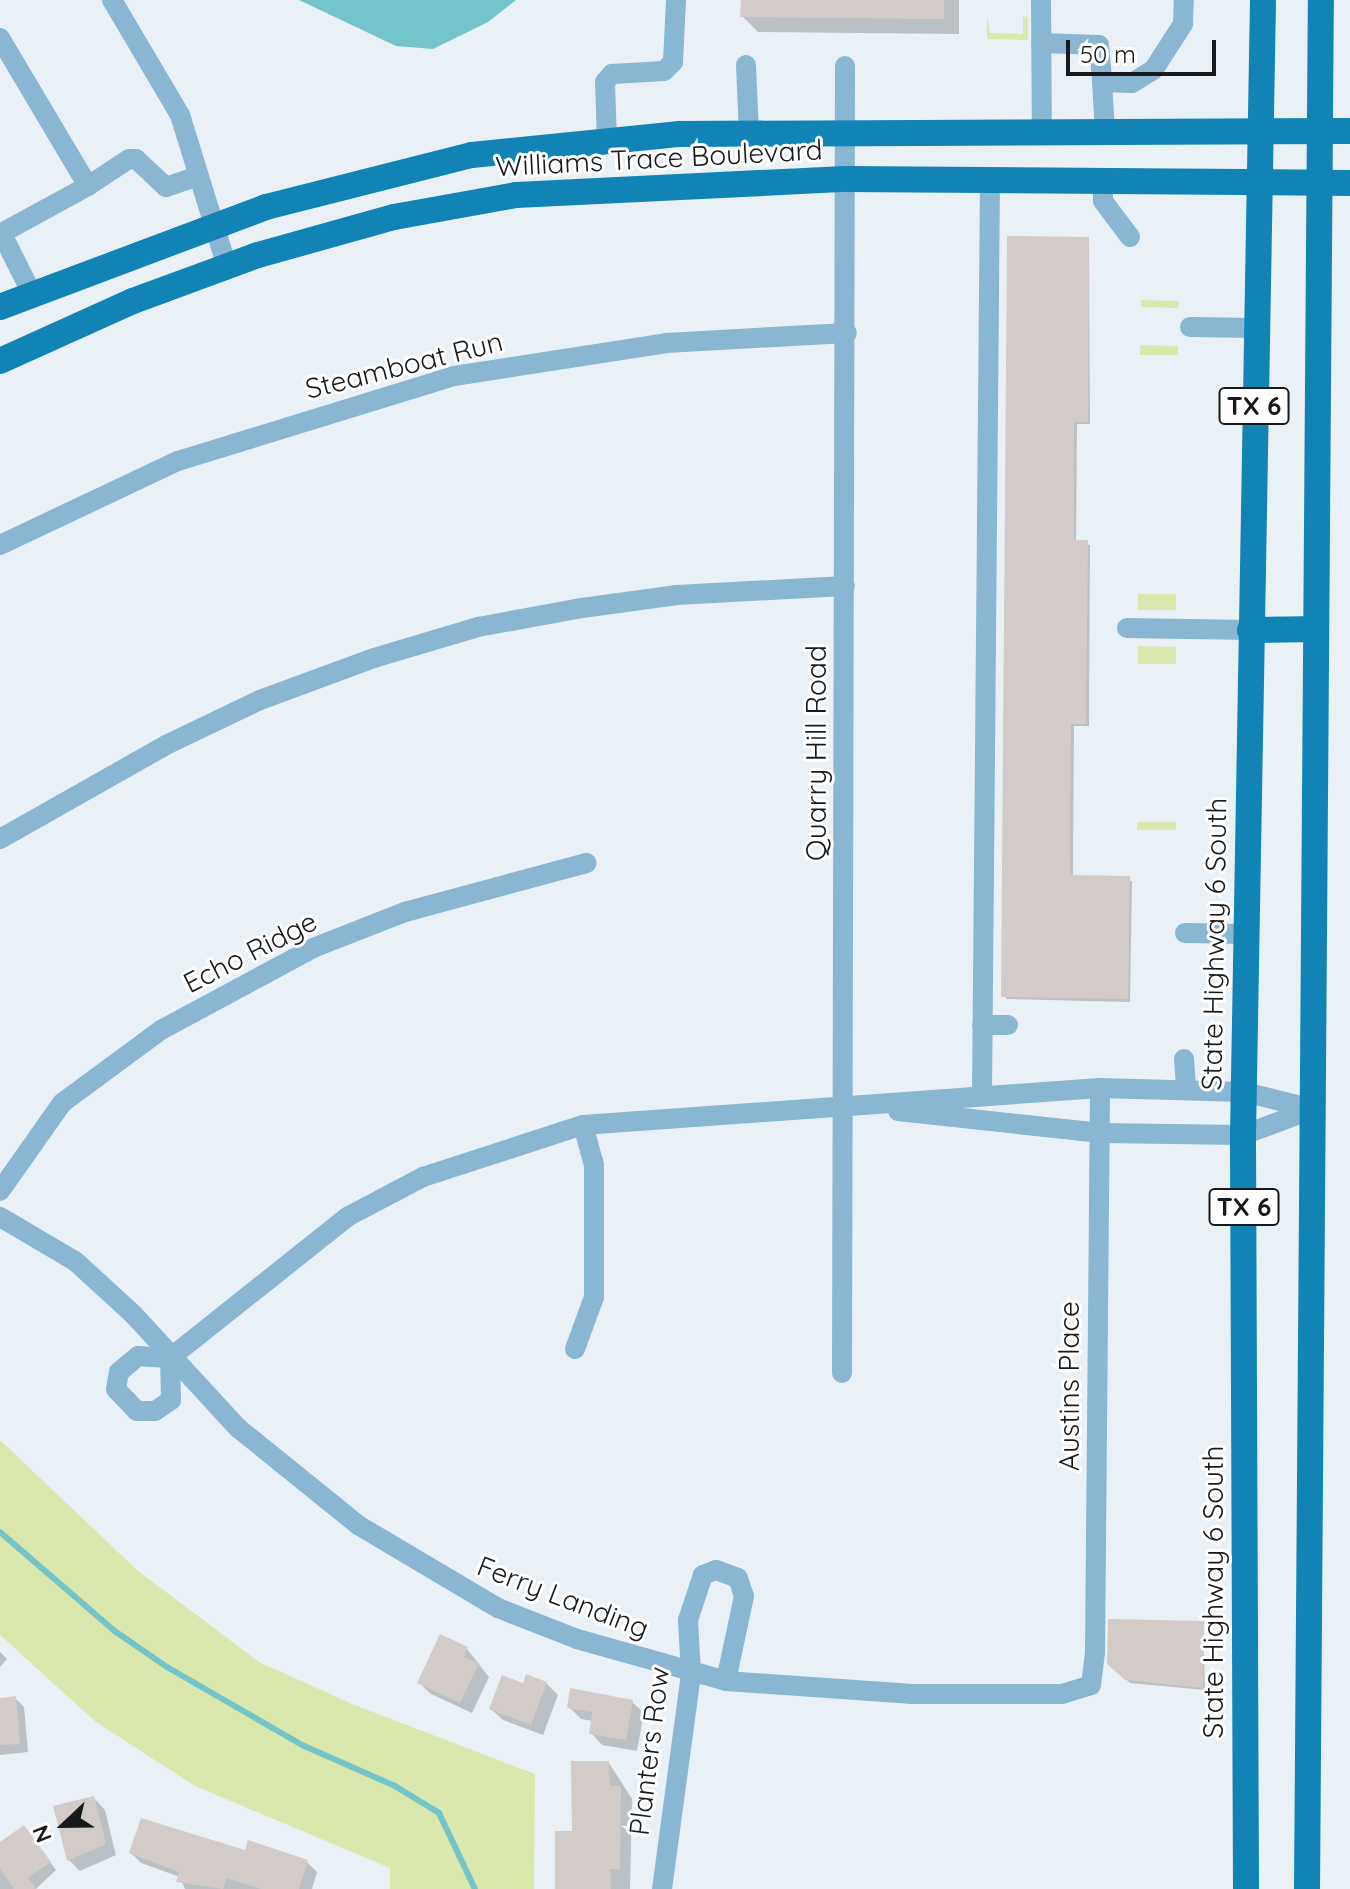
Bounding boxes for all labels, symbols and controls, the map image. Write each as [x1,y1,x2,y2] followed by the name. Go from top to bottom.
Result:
[1070,24,1220,74] scale bar
[1080,39,1136,69] text: 50 m
[495,133,823,183] street label: Williams Trace Boulevard
[302,324,506,406] street label: Steamboat Run
[1218,384,1290,428] road number: TX 6
[799,645,833,861] street label: Quarry Hill Road
[1195,797,1233,1091] street label: State Highway 6 South
[178,904,322,1000] street label: Echo Ridge
[1208,1185,1280,1229] road number: TX 6
[1052,1301,1086,1471] street label: Austins Place
[1196,1446,1230,1738] street label: State Highway 6 South
[472,1549,654,1645] street label: Ferry Landing
[622,1665,676,1837] street label: Planters Row
[24,1785,104,1865] north arrow
[26,1821,58,1847] text: N

